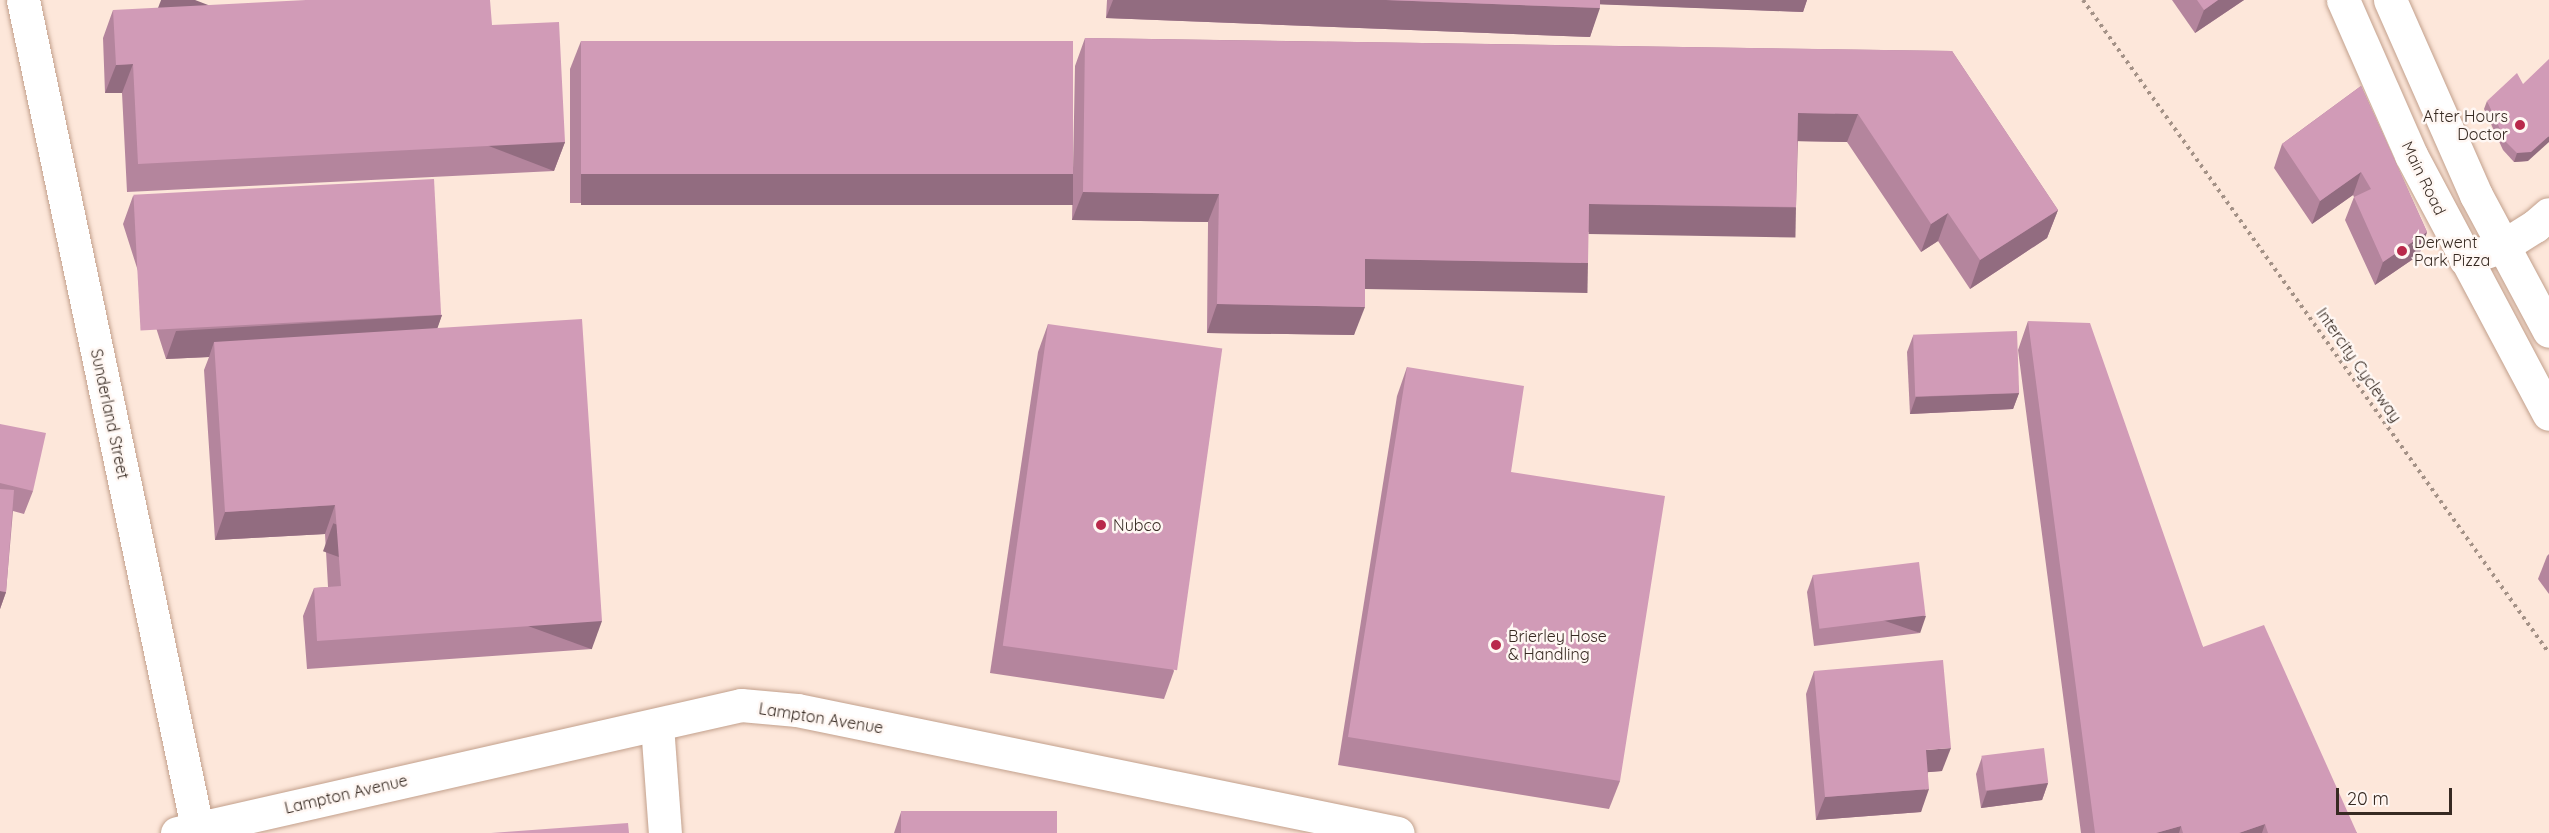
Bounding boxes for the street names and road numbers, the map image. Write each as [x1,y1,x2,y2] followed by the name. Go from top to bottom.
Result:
[2398,138,2450,218] street label: Main Road
[2312,304,2406,426] street label: Intercity Cycleway
[87,347,133,481] street label: Sunderland Street
[757,699,885,737] street label: Lampton Avenue
[283,770,409,818] street label: Lampton Avenue

